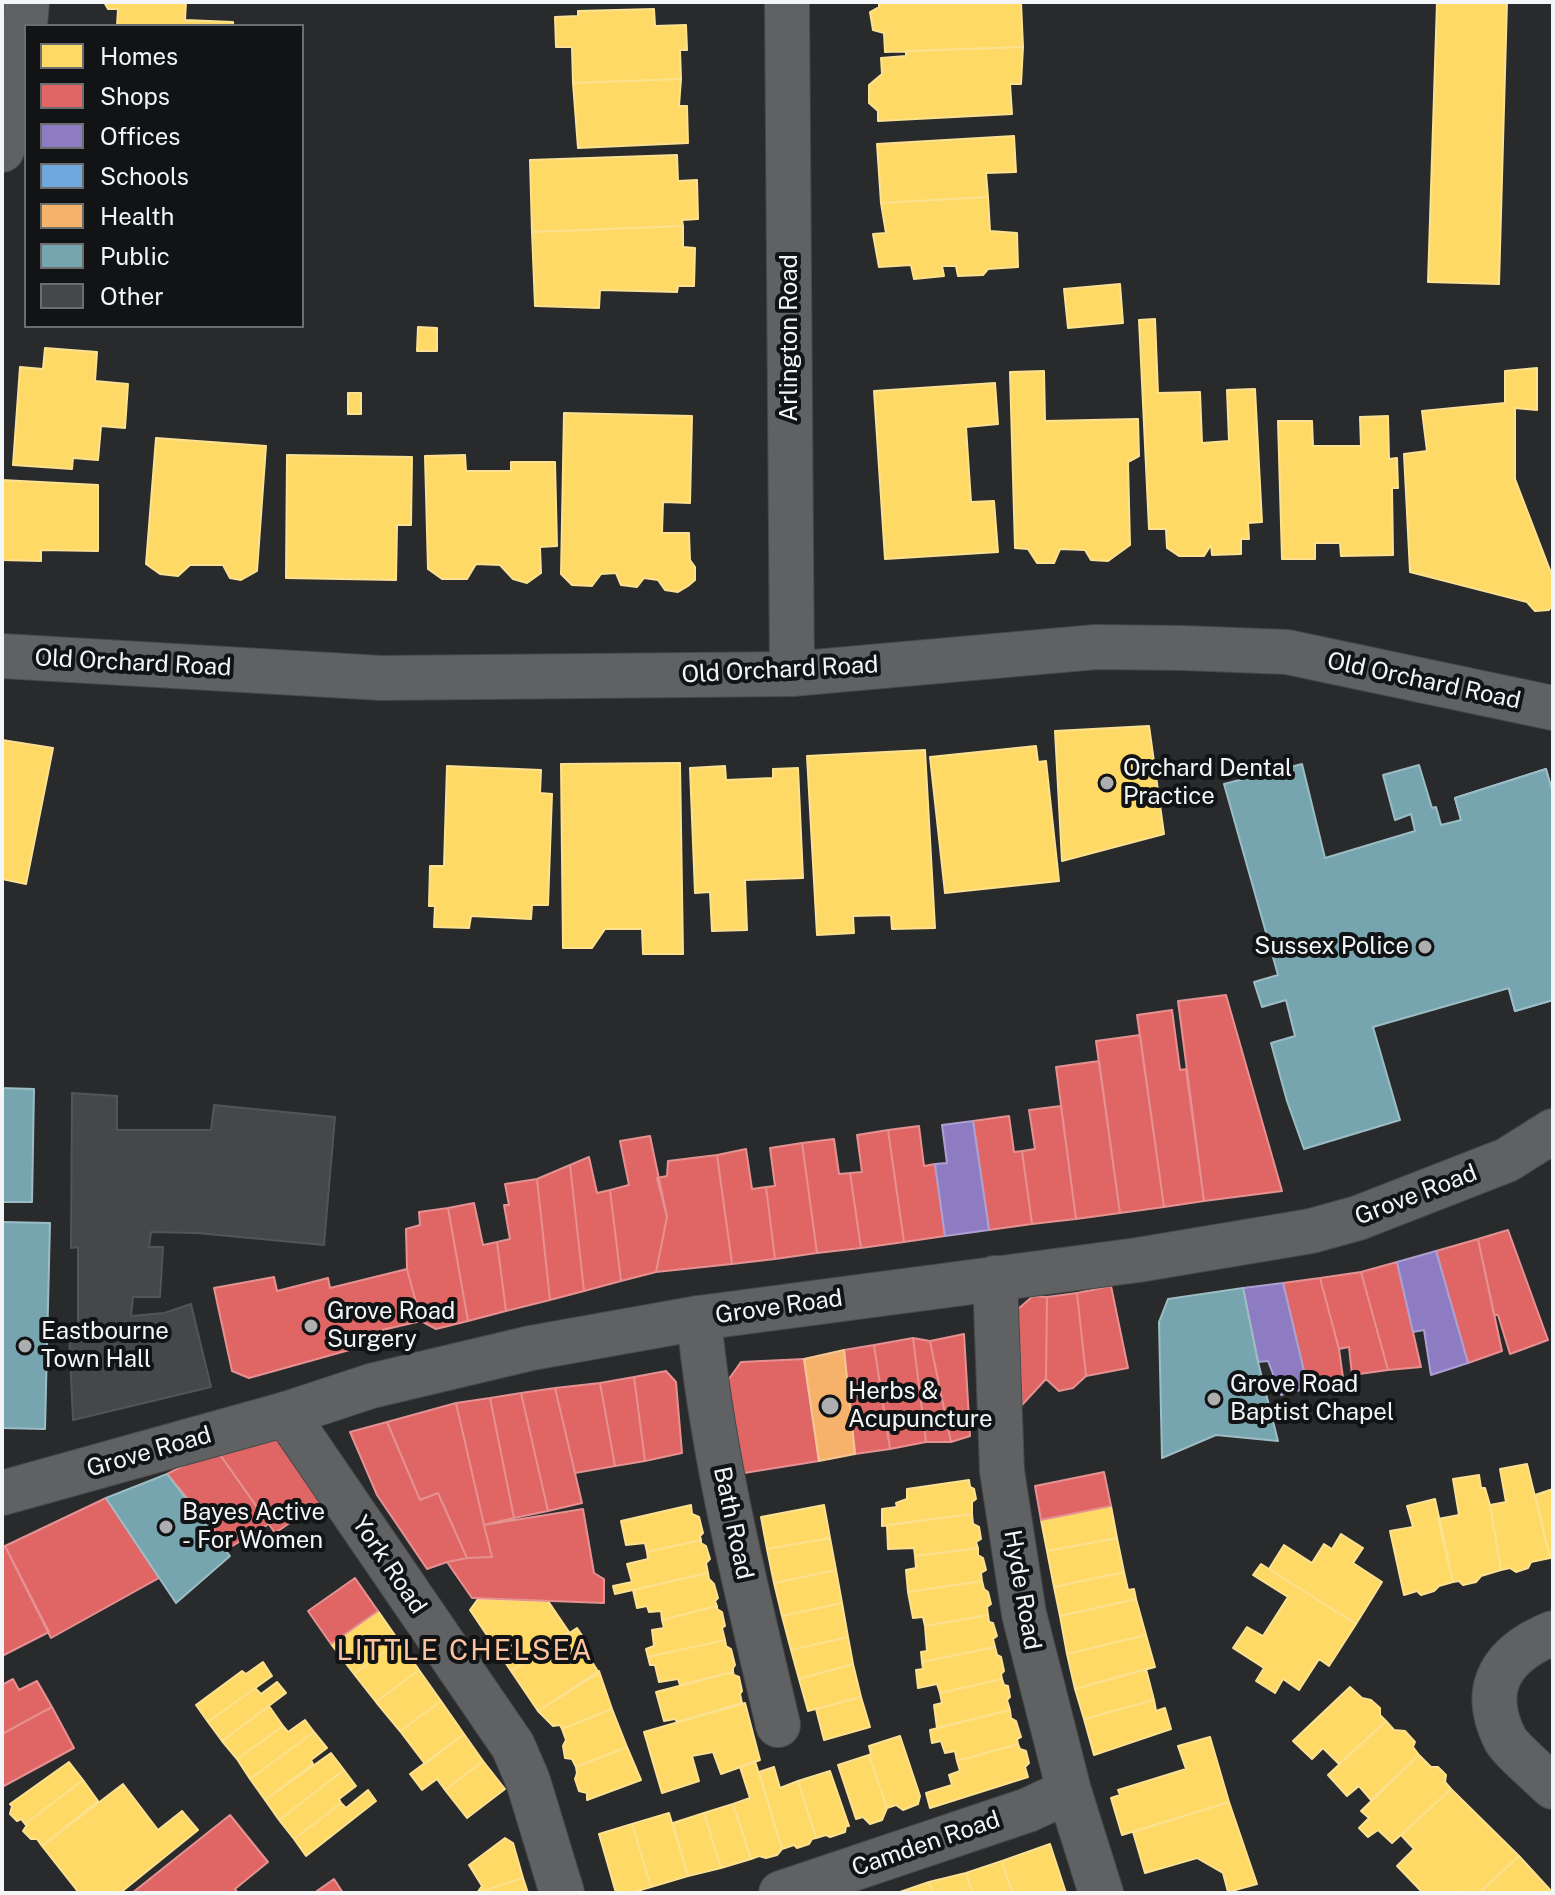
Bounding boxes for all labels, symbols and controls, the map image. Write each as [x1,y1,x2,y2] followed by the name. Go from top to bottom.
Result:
[24,24,304,328] legend
[100,42,178,70] text: Homes
[100,82,170,110] text: Shops
[100,122,180,150] text: Offices
[100,162,189,190] text: Schools
[100,202,174,230] text: Health
[100,242,170,270] text: Public
[776,254,804,422] street label: Arlington Road
[100,282,164,310] text: Other
[34,643,232,683] street label: Old Orchard Road
[1325,646,1523,716] street label: Old Orchard Road
[681,650,879,690] street label: Old Orchard Road
[1123,755,1292,811] place label: Orchard Dental Practice
[1098,774,1116,792] marker: Orchard Dental Practice
[1254,933,1409,961] place label: Sussex Police
[1416,938,1434,956] marker: Sussex Police
[1351,1159,1481,1231] street label: Grove Road
[714,1284,844,1330] street label: Grove Road
[327,1298,455,1354] place label: Grove Road Surgery
[302,1317,320,1335] marker: Grove Road Surgery
[41,1318,169,1374] place label: Eastbourne Town Hall
[16,1337,34,1355] marker: Eastbourne Town Hall
[1230,1371,1394,1427] place label: Grove Road Baptist Chapel
[848,1378,993,1434] place label: Herbs & Acupuncture
[1205,1390,1223,1408] marker: Grove Road Baptist Chapel
[819,1395,841,1417] marker: Herbs & Acupuncture
[83,1420,215,1484] street label: Grove Road
[707,1464,759,1582] street label: Bath Road
[182,1499,325,1555] place label: Bayes Active - For Women
[346,1510,432,1620] street label: York Road
[157,1518,175,1536] marker: Bayes Active - For Women
[997,1528,1047,1652] street label: Hyde Road
[336,1634,594,1668] district label: LITTLE CHELSEA
[848,1805,1004,1883] street label: Camden Road

